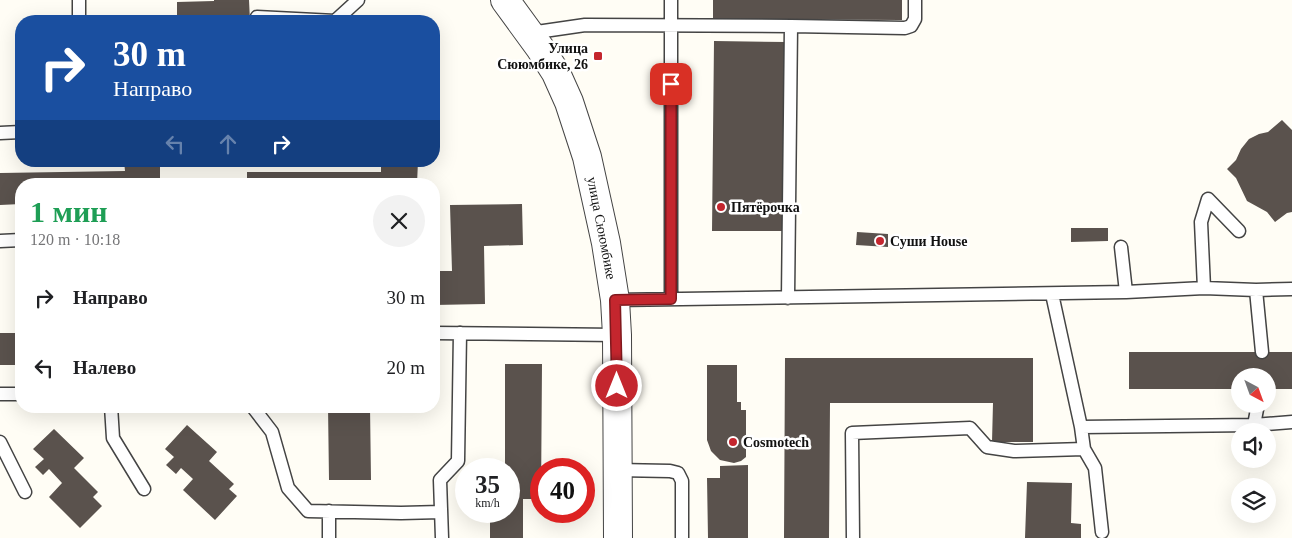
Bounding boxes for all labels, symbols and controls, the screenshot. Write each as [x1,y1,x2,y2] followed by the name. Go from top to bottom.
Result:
[30,35,95,100] icon: right
[113,35,186,74] text: 30 m
[497,41,588,72] place label: Улица Сююмбике, 26
[592,50,604,62] marker: Улица Сююмбике, 26
[650,63,692,105] pin
[657,70,685,98] icon: arrive
[113,76,192,101] text: Направо
[161,130,189,158] icon: left
[214,130,242,158] icon: ahead
[267,130,295,158] icon: right
[584,175,619,281] street label: улица Сююмбике
[30,195,108,228] text: 1 мин
[373,195,425,247] button: close
[731,200,800,215] place label: Пятёрочка
[715,201,727,213] marker: Пятёрочка
[30,231,120,248] text: 120 m · 10:18
[890,234,968,249] place label: Суши House
[874,235,886,247] marker: Суши House
[30,284,58,312] icon: right
[73,287,148,308] text: Направо
[386,287,425,308] text: 30 m
[30,354,58,382] icon: left
[73,357,136,378] text: Налево
[386,357,425,378] text: 20 m
[590,359,642,411] position arrow
[1231,368,1276,412] north arrow
[1231,368,1276,523] map controls
[1231,423,1276,468] button: sound
[743,435,809,450] place label: Cosmotech
[727,436,739,448] marker: Cosmotech
[530,458,595,523] speed limit sign: 40
[475,471,500,498] text: 35
[1231,478,1276,523] button: layers
[475,496,500,510] text: km/h

